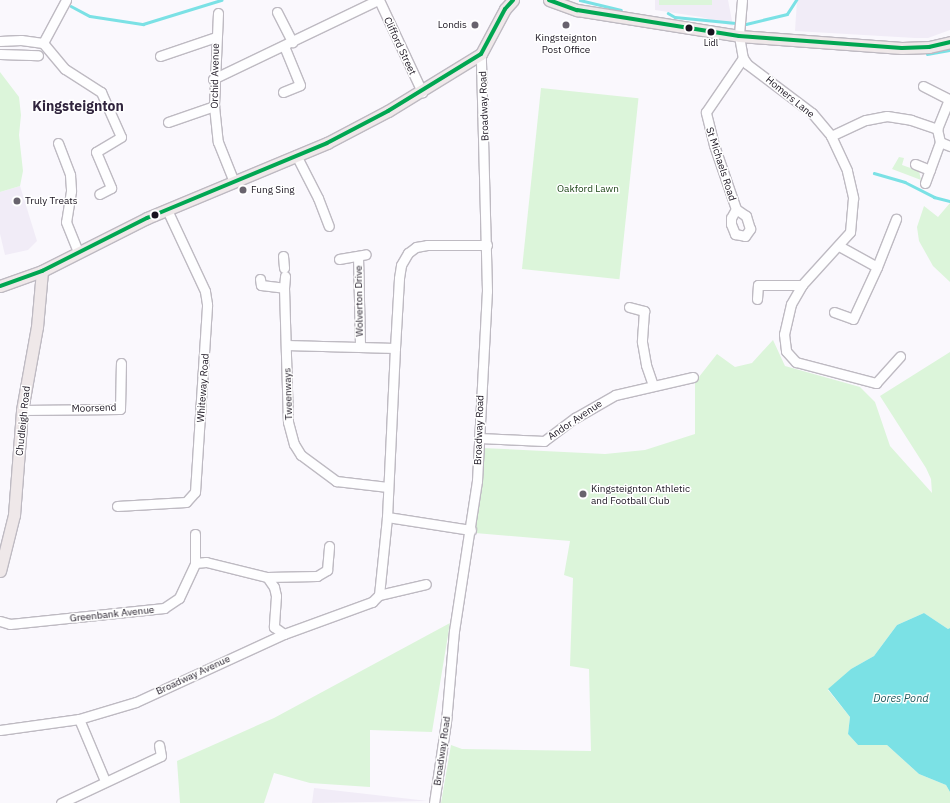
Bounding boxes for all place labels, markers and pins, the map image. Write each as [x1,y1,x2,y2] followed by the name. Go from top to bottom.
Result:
[438,19,467,31] place label: Londis
[470,20,480,30] marker: Londis
[561,20,571,30] marker: Kingsteignton Post Office
[684,23,694,33] unlabelled marker
[706,27,716,37] marker: Lidl
[535,31,597,54] place label: Kingsteignton Post Office
[704,38,718,48] place label: Lidl
[251,184,295,196] place label: Fung Sing
[238,185,248,195] marker: Fung Sing
[25,195,78,207] place label: Truly Treats
[12,196,22,206] marker: Truly Treats
[150,210,160,220] unlabelled marker
[591,482,690,506] place label: Kingsteignton Athletic and Football Club
[578,489,588,499] marker: Kingsteignton Athletic and Football Club

